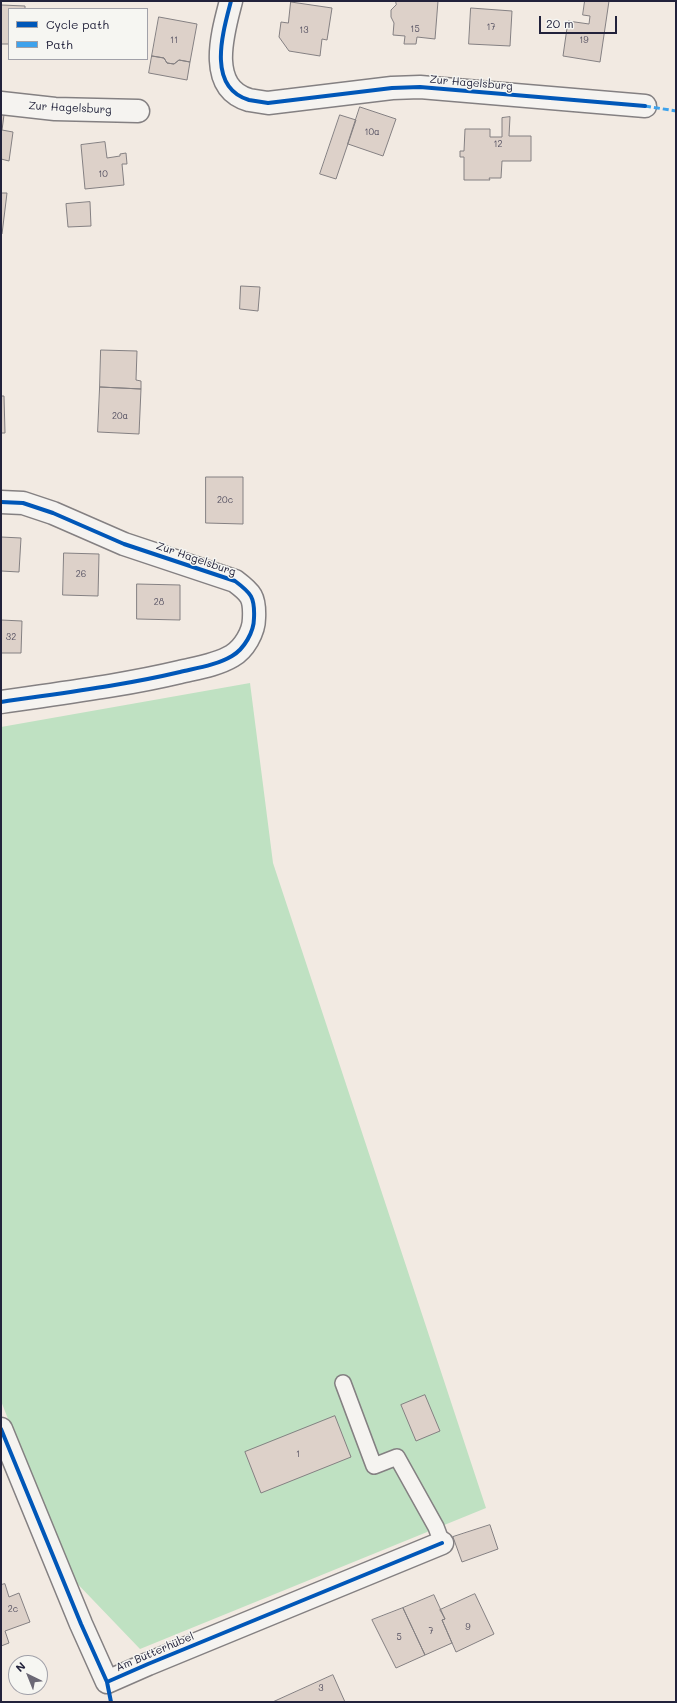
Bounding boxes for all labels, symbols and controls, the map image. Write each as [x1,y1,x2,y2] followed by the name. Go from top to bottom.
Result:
[8,8,148,60] legend
[541,8,619,34] scale bar
[546,15,574,31] text: 20 m
[46,16,109,32] text: Cycle path
[486,22,496,32] house number: 17
[410,24,420,34] house number: 15
[299,25,309,35] house number: 13
[170,35,178,45] house number: 11
[579,35,589,45] house number: 19
[46,36,73,52] text: Path
[429,73,513,93] street label: Zur Hagelsburg
[28,99,112,117] street label: Zur Hagelsburg
[364,127,380,137] house number: 10a
[493,139,503,149] house number: 12
[98,169,108,179] house number: 10
[112,411,128,421] house number: 20a
[217,495,233,505] house number: 20c
[154,539,238,579] street label: Zur Hagelsburg
[76,569,86,579] house number: 26
[154,597,164,607] house number: 28
[6,632,16,642] house number: 32
[296,1449,300,1459] house number: 1
[8,1604,18,1614] house number: 2c
[465,1622,471,1632] house number: 9
[428,1626,434,1636] house number: 7
[114,1630,196,1674] street label: Am Butterhübel
[396,1632,402,1642] house number: 5
[8,1655,48,1695] north arrow
[12,1658,28,1675] text: N
[318,1683,324,1693] house number: 3

